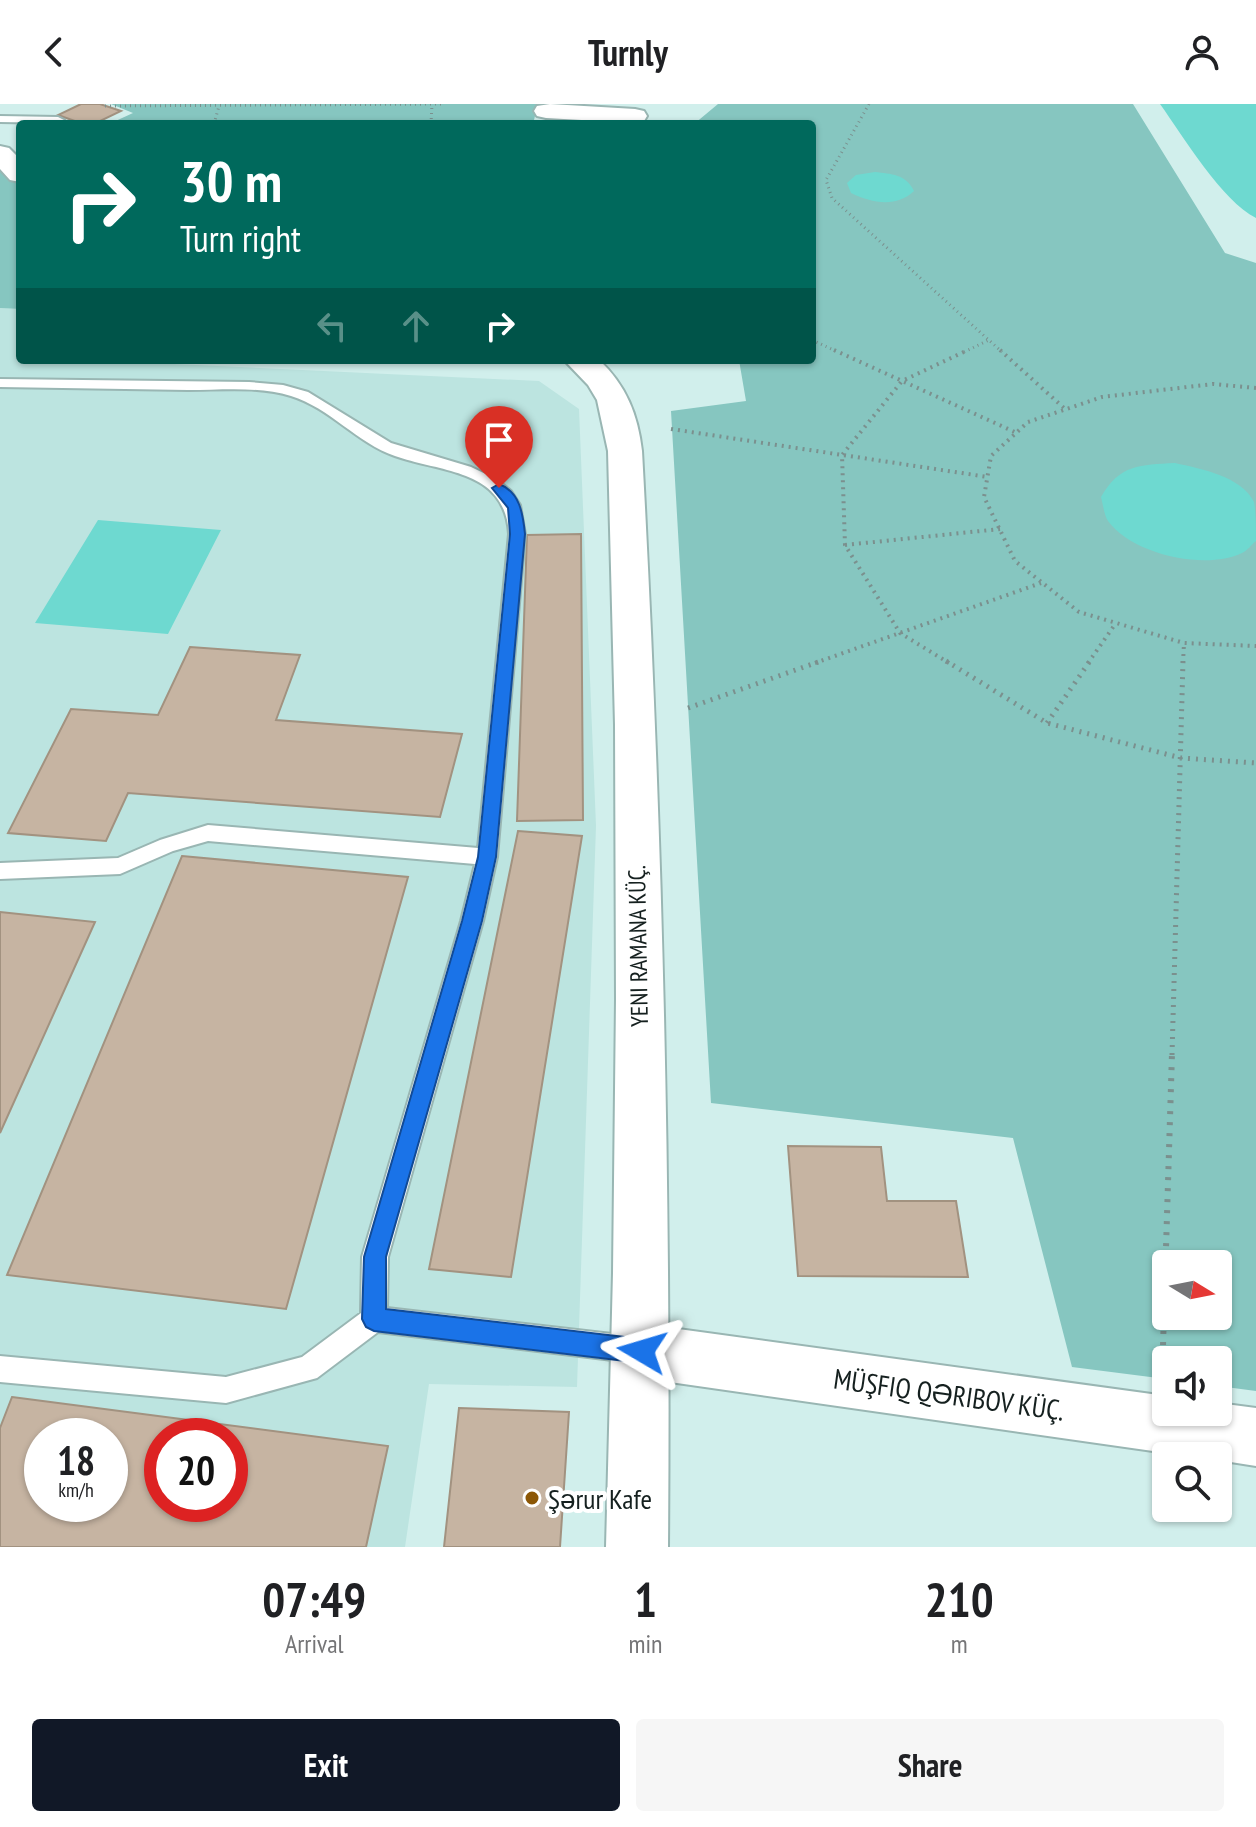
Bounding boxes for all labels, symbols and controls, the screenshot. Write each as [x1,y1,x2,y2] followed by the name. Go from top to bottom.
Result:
[588,29,668,76] text: Turnly
[32,30,76,74] icon: back
[1180,30,1224,74] icon: person
[180,145,282,217] text: 30 m
[48,152,152,256] icon: right
[180,215,301,262] text: Turn right
[310,304,354,348] icon: left
[394,304,438,348] icon: ahead
[478,304,522,348] icon: right
[465,406,533,488] pin
[477,418,521,462] icon: arrive
[621,865,655,1027] street label: YENI RAMANA KÜÇ.
[1152,1250,1232,1330] north arrow
[1152,1250,1232,1522] map controls
[600,1309,684,1393] position arrow
[1152,1346,1232,1426] button: sound
[831,1359,1067,1429] street label: MÜŞFIQ QƏRIBOV KÜÇ.
[144,1418,248,1522] speed limit sign: 20
[57,1434,95,1486] text: 18
[1152,1442,1232,1522] button: search
[58,1477,94,1503] text: km/h
[548,1480,652,1517] place label: Şərur Kafe
[523,1489,541,1507] marker: Şərur Kafe
[262,1568,366,1630] text: 07:49
[634,1568,657,1630] text: 1
[925,1568,994,1630] text: 210
[285,1627,344,1660] text: Arrival
[628,1627,662,1660] text: min
[951,1627,968,1660] text: m
[32,1719,620,1811] button: Exit
[636,1719,1224,1811] button: Share

